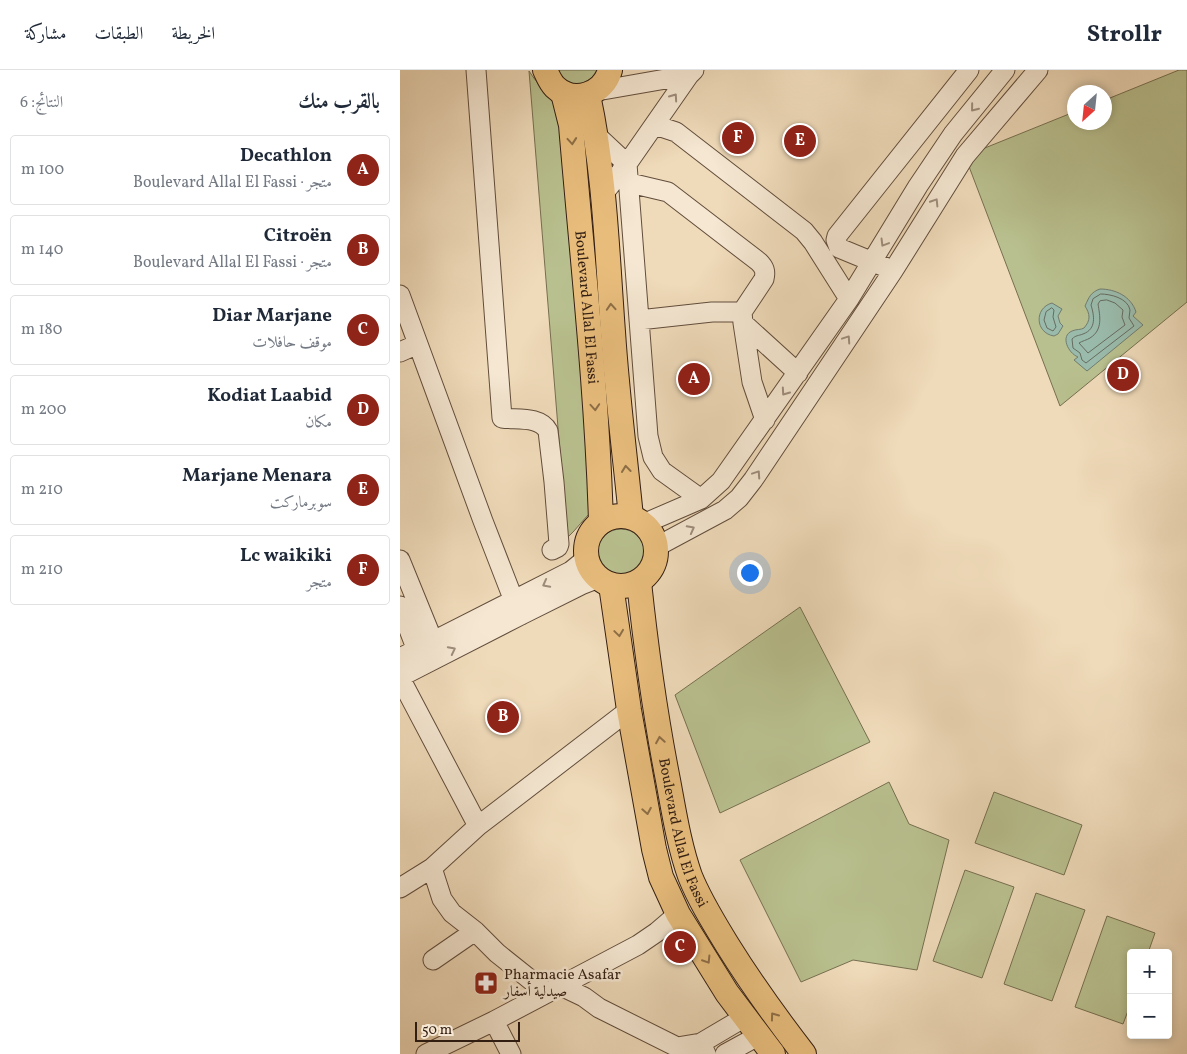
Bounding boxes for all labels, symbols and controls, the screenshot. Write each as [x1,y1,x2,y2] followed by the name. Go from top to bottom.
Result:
[1087,18,1162,52] text: Strollr
[25,22,66,47] text: مشاركة
[94,22,143,47] text: الطبقات
[171,22,215,47] text: الخريطة
[1067,85,1112,130] north arrow
[298,88,380,117] text: بالقرب منك
[20,92,63,114] text: النتائج: 6
[668,94,677,103] one-way arrow
[972,102,980,111] one-way arrow
[722,119,754,157] pin: F
[784,122,816,160] pin: E
[566,137,577,145] one-way arrow
[240,143,332,169] text: Decathlon
[21,159,64,181] text: 100 m
[357,159,369,181] text: A
[133,172,332,194] text: متجر · Boulevard Allal El Fassi
[929,199,938,208] one-way arrow
[264,223,332,249] text: Citroën
[568,230,602,385] street label: Boulevard Allal El Fassi
[881,237,891,246] one-way arrow
[21,239,63,261] text: 140 m
[358,239,368,261] text: B
[133,252,332,274] text: متجر · Boulevard Allal El Fassi
[212,303,332,329] text: Diar Marjane
[606,303,617,311] one-way arrow
[21,319,62,341] text: 180 m
[358,319,368,341] text: C
[252,332,332,354] text: موقف حافلات
[841,335,850,345] one-way arrow
[1107,356,1139,394] pin: D
[678,360,710,398] pin: A
[207,383,332,409] text: Kodiat Laabid
[782,387,791,396] one-way arrow
[21,399,66,421] text: 200 m
[357,399,369,421] text: D
[589,404,600,412] one-way arrow
[305,412,332,434] text: مكان
[182,463,332,489] text: Marjane Menara
[621,465,632,473] one-way arrow
[751,470,760,480] one-way arrow
[21,479,63,501] text: 210 m
[358,479,368,501] text: E
[270,492,332,514] text: سوبرماركت
[685,525,694,535] one-way arrow
[240,543,332,569] text: Lc waikiki
[21,559,63,581] text: 210 m
[358,559,368,581] text: F
[737,560,763,586] your location
[307,572,332,594] text: متجر
[542,578,551,588] one-way arrow
[613,629,624,637] one-way arrow
[446,646,455,656] one-way arrow
[487,698,519,736] pin: B
[656,736,666,745] one-way arrow
[652,756,712,912] street label: Boulevard Allal El Fassi
[641,806,651,815] one-way arrow
[664,928,696,966] pin: C
[1127,949,1172,1039] map controls
[1127,949,1172,994] button: +
[700,954,710,963] one-way arrow
[502,965,621,1003] place label: Pharmacie Asafar صيدلية أسفار
[473,970,499,996] pharmacy icon: Pharmacie Asafar صيدلية أسفار
[1127,994,1172,1039] button: −
[771,1012,780,1022] one-way arrow
[415,1019,520,1042] scale bar
[422,1021,452,1040] text: 50 m

